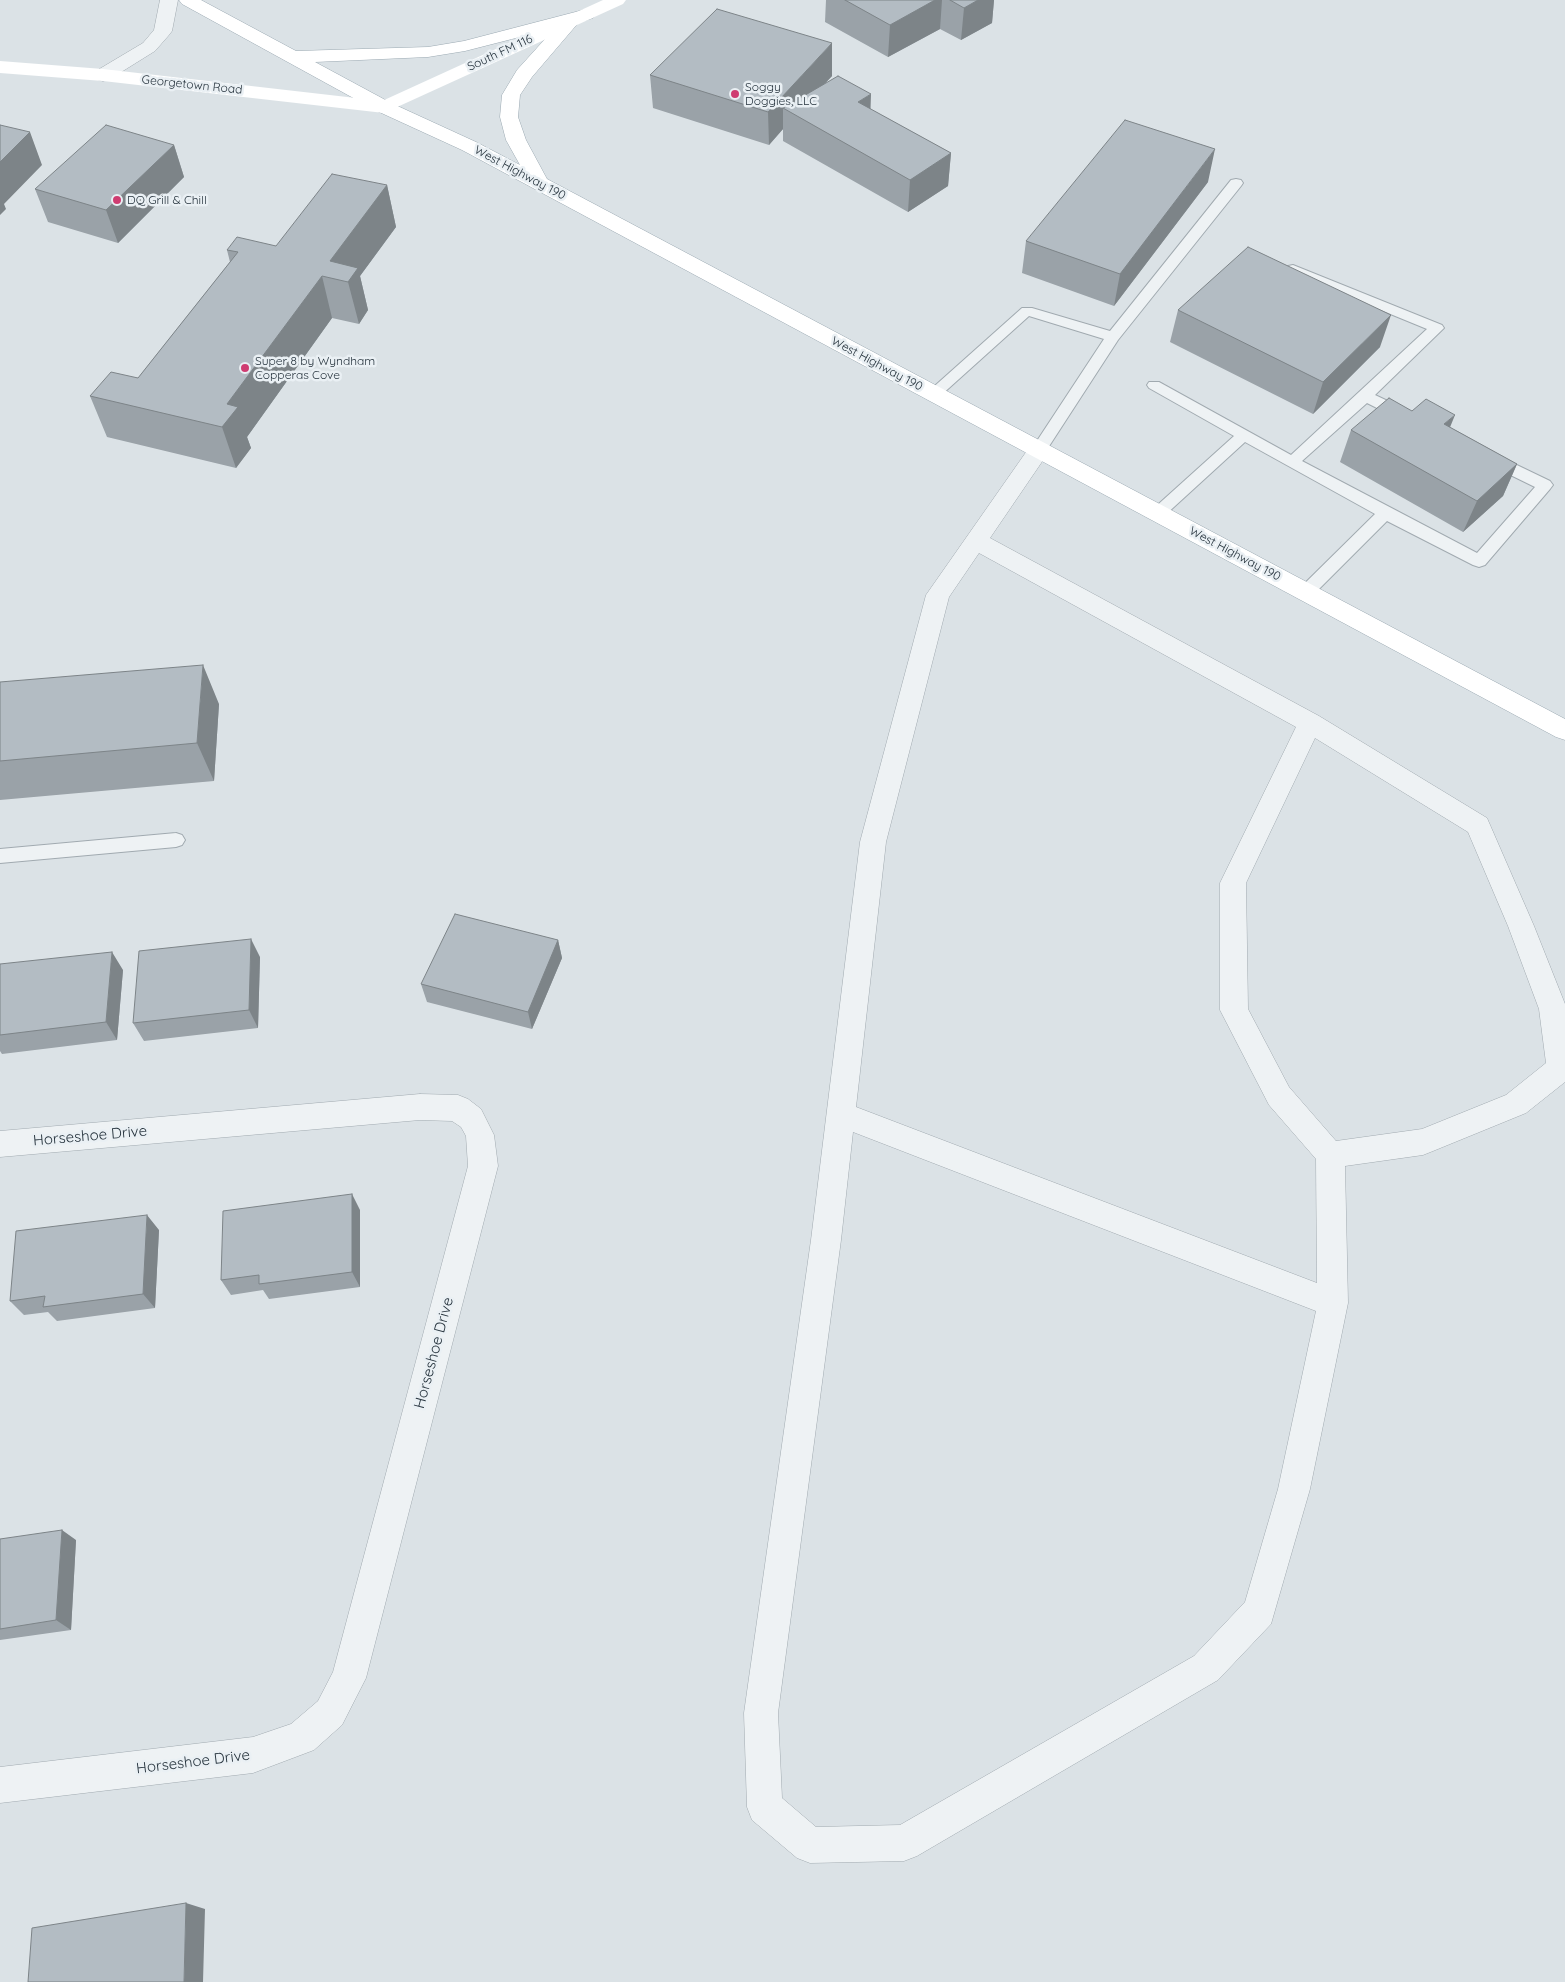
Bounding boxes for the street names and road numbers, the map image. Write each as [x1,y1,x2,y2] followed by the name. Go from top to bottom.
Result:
[465,32,535,74] street label: South FM 116
[141,73,243,97] street label: Georgetown Road
[472,143,568,203] street label: West Highway 190
[829,334,925,394] street label: West Highway 190
[1187,524,1283,584] street label: West Highway 190
[32,1122,148,1150] street label: Horseshoe Drive
[410,1295,458,1411] street label: Horseshoe Drive
[135,1746,251,1778] street label: Horseshoe Drive

